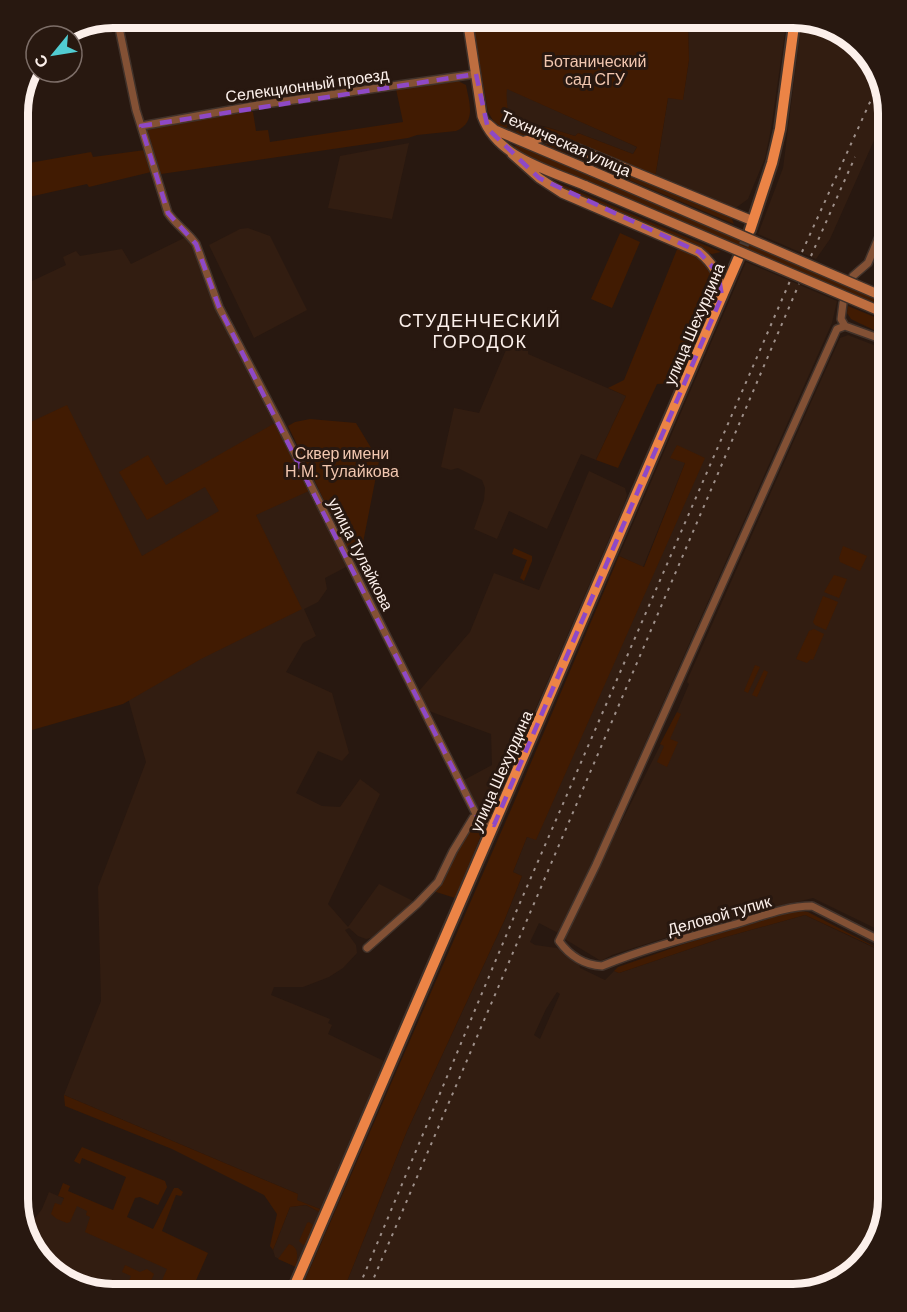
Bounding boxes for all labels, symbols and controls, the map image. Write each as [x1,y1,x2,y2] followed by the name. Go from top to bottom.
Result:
[24,24,84,84] north arrow
[544,51,646,88] park label: Ботанический сад СГУ
[29,52,52,72] text: С
[224,64,391,105] street label: Селекционный проезд
[498,105,634,180] street label: Техническая улица
[659,260,728,388] street label: улица Шехурдина
[399,309,561,352] district label: СТУДЕНЧЕСКИЙ ГОРОДОК
[285,443,399,480] park label: Сквер имени Н.М. Тулайкова
[325,494,398,613] street label: улица Тулайкова
[465,707,536,834] street label: улица Шехурдина
[665,890,774,938] street label: Деловой тупик

